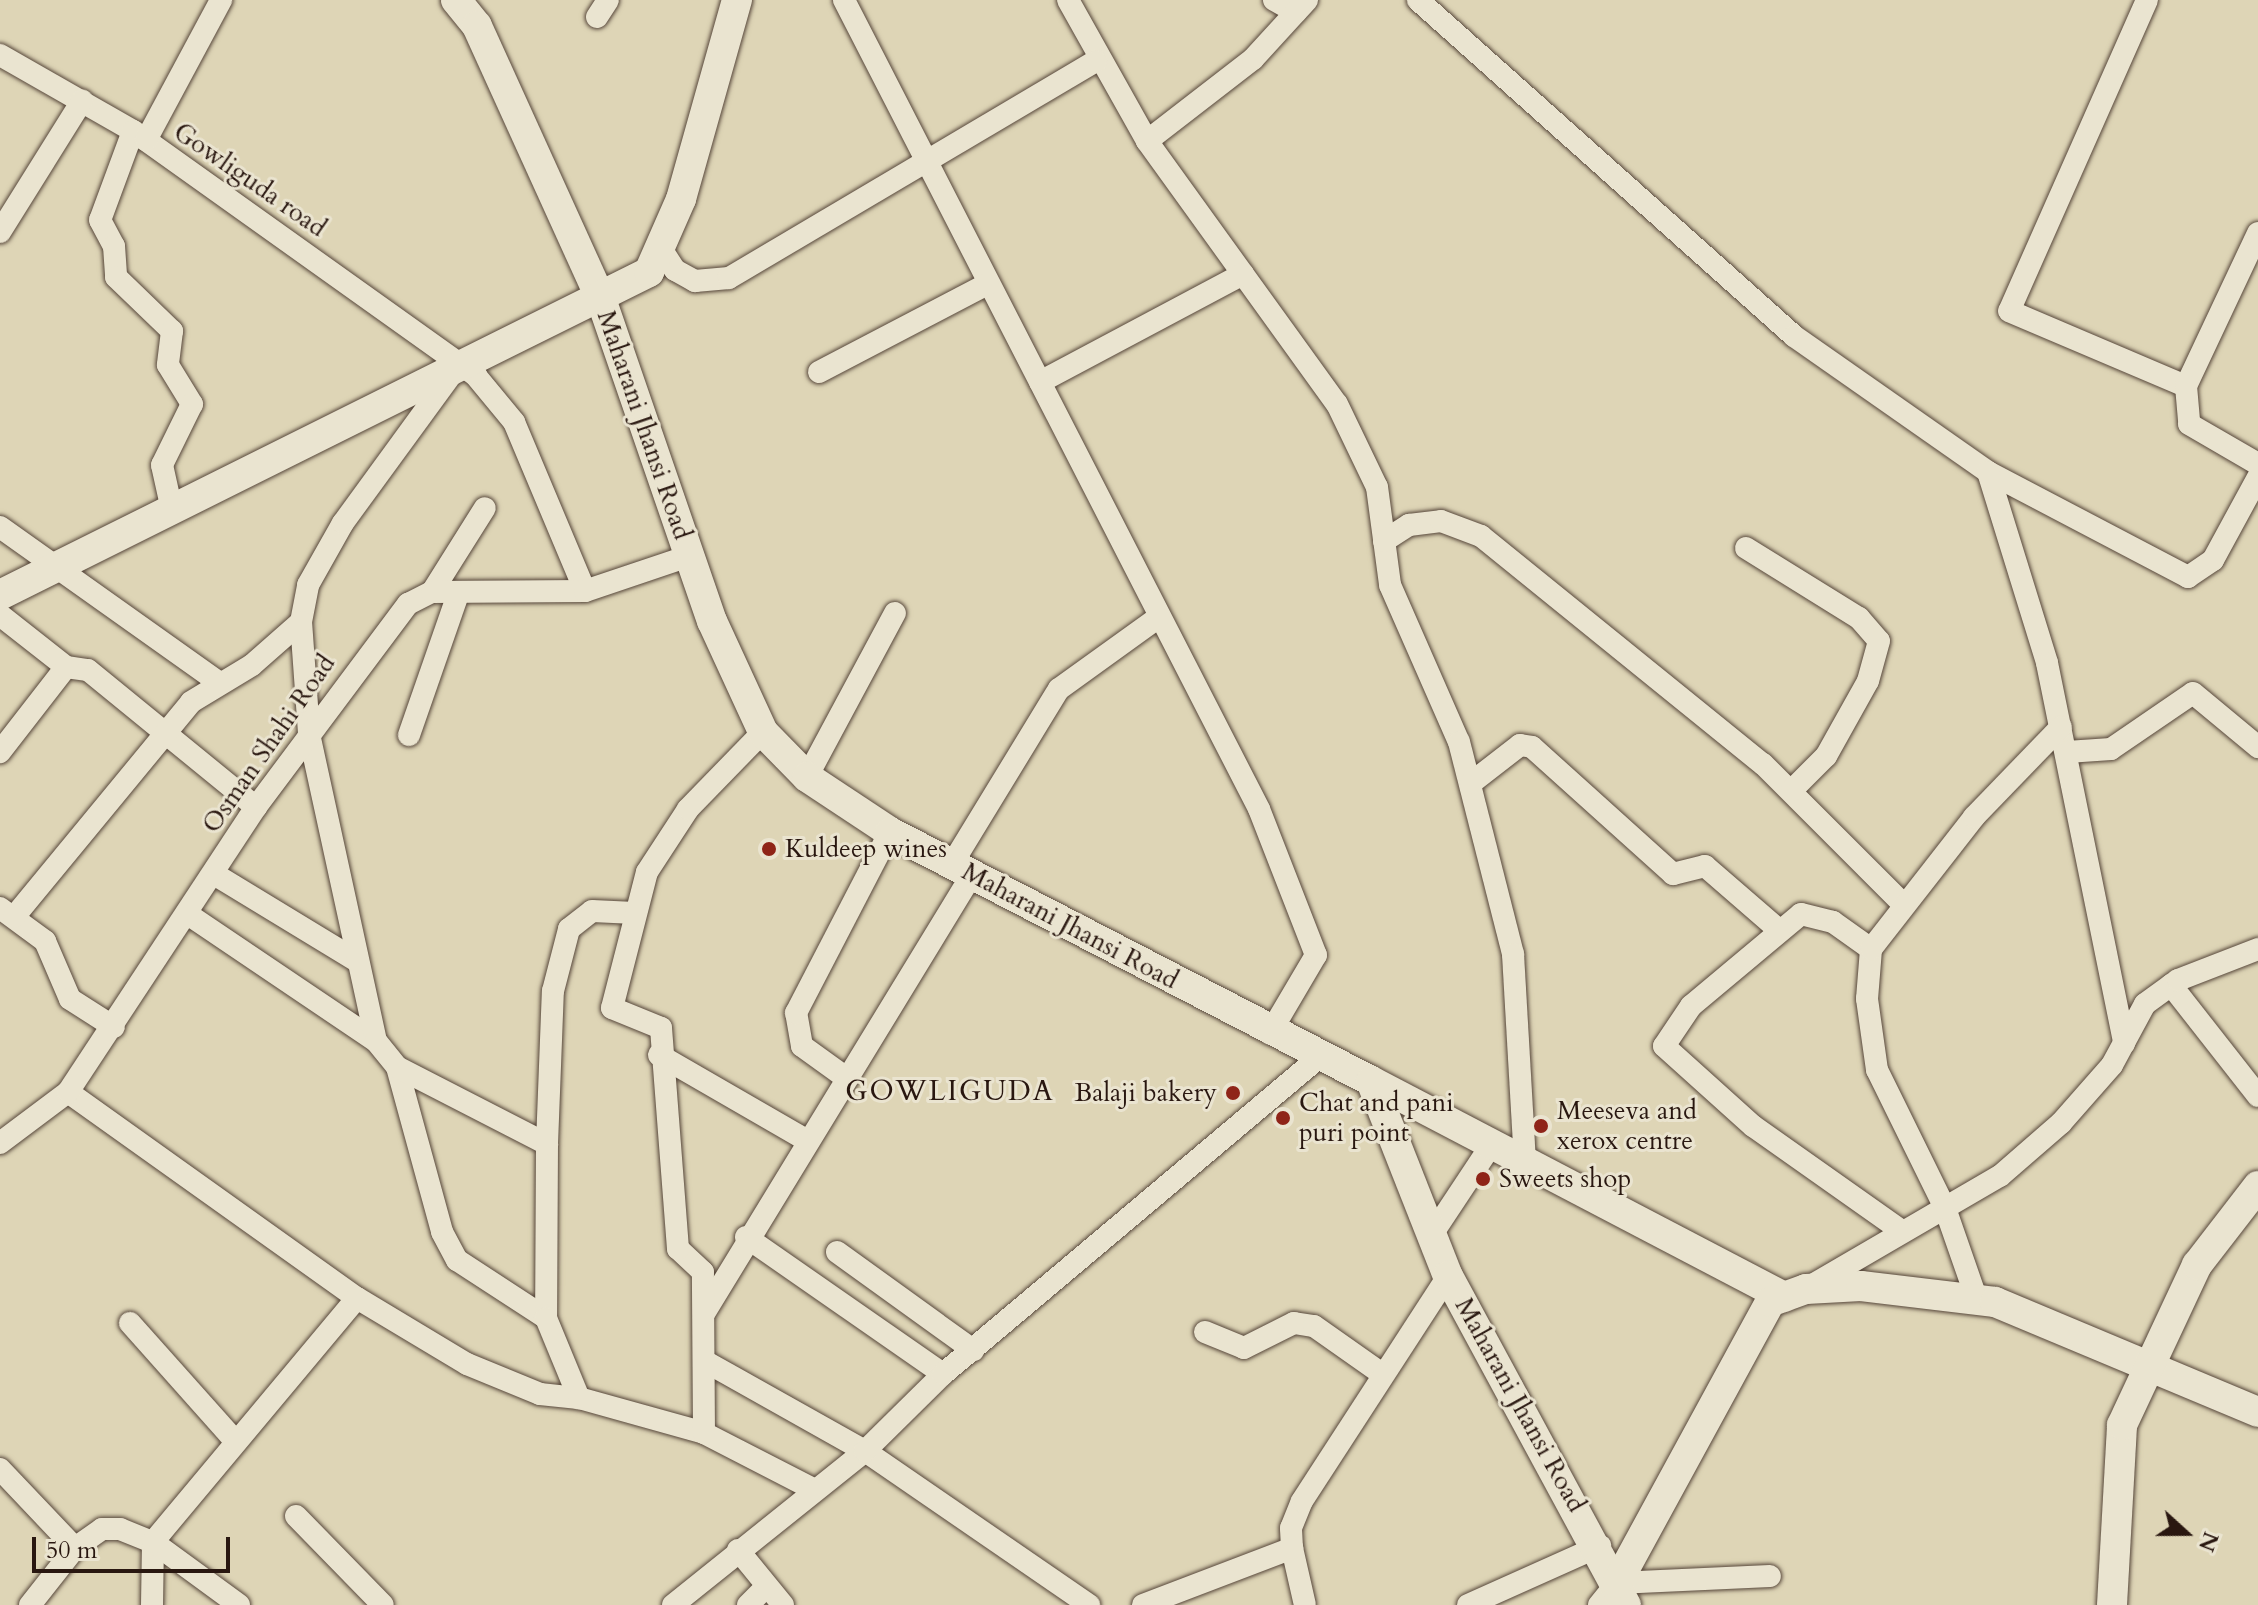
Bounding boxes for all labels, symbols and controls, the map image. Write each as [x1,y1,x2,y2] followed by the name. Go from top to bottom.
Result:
[168,116,332,244] street label: Gowliguda road
[590,306,698,544] street label: Maharani Jhansi Road
[196,649,342,839] street label: Osman Shahi Road
[785,833,947,865] place label: Kuldeep wines
[760,840,778,858] marker: Kuldeep wines
[957,856,1183,996] street label: Maharani Jhansi Road
[845,1074,1055,1108] district label: GOWLIGUDA
[1074,1077,1217,1109] place label: Balaji bakery
[1224,1084,1242,1102] marker: Balaji bakery
[1299,1087,1454,1148] place label: Chat and pani puri point
[1557,1095,1697,1156] place label: Meeseva and xerox centre
[1274,1109,1292,1127] marker: Chat and pani puri point
[1532,1117,1550,1135] marker: Meeseva and xerox centre
[1499,1163,1631,1195] place label: Sweets shop
[1474,1170,1492,1188] marker: Sweets shop
[1448,1292,1592,1518] street label: Maharani Jhansi Road
[2146,1493,2226,1573] north arrow
[36,1521,234,1571] scale bar
[2191,1527,2226,1556] text: N
[46,1534,97,1567] text: 50 m

